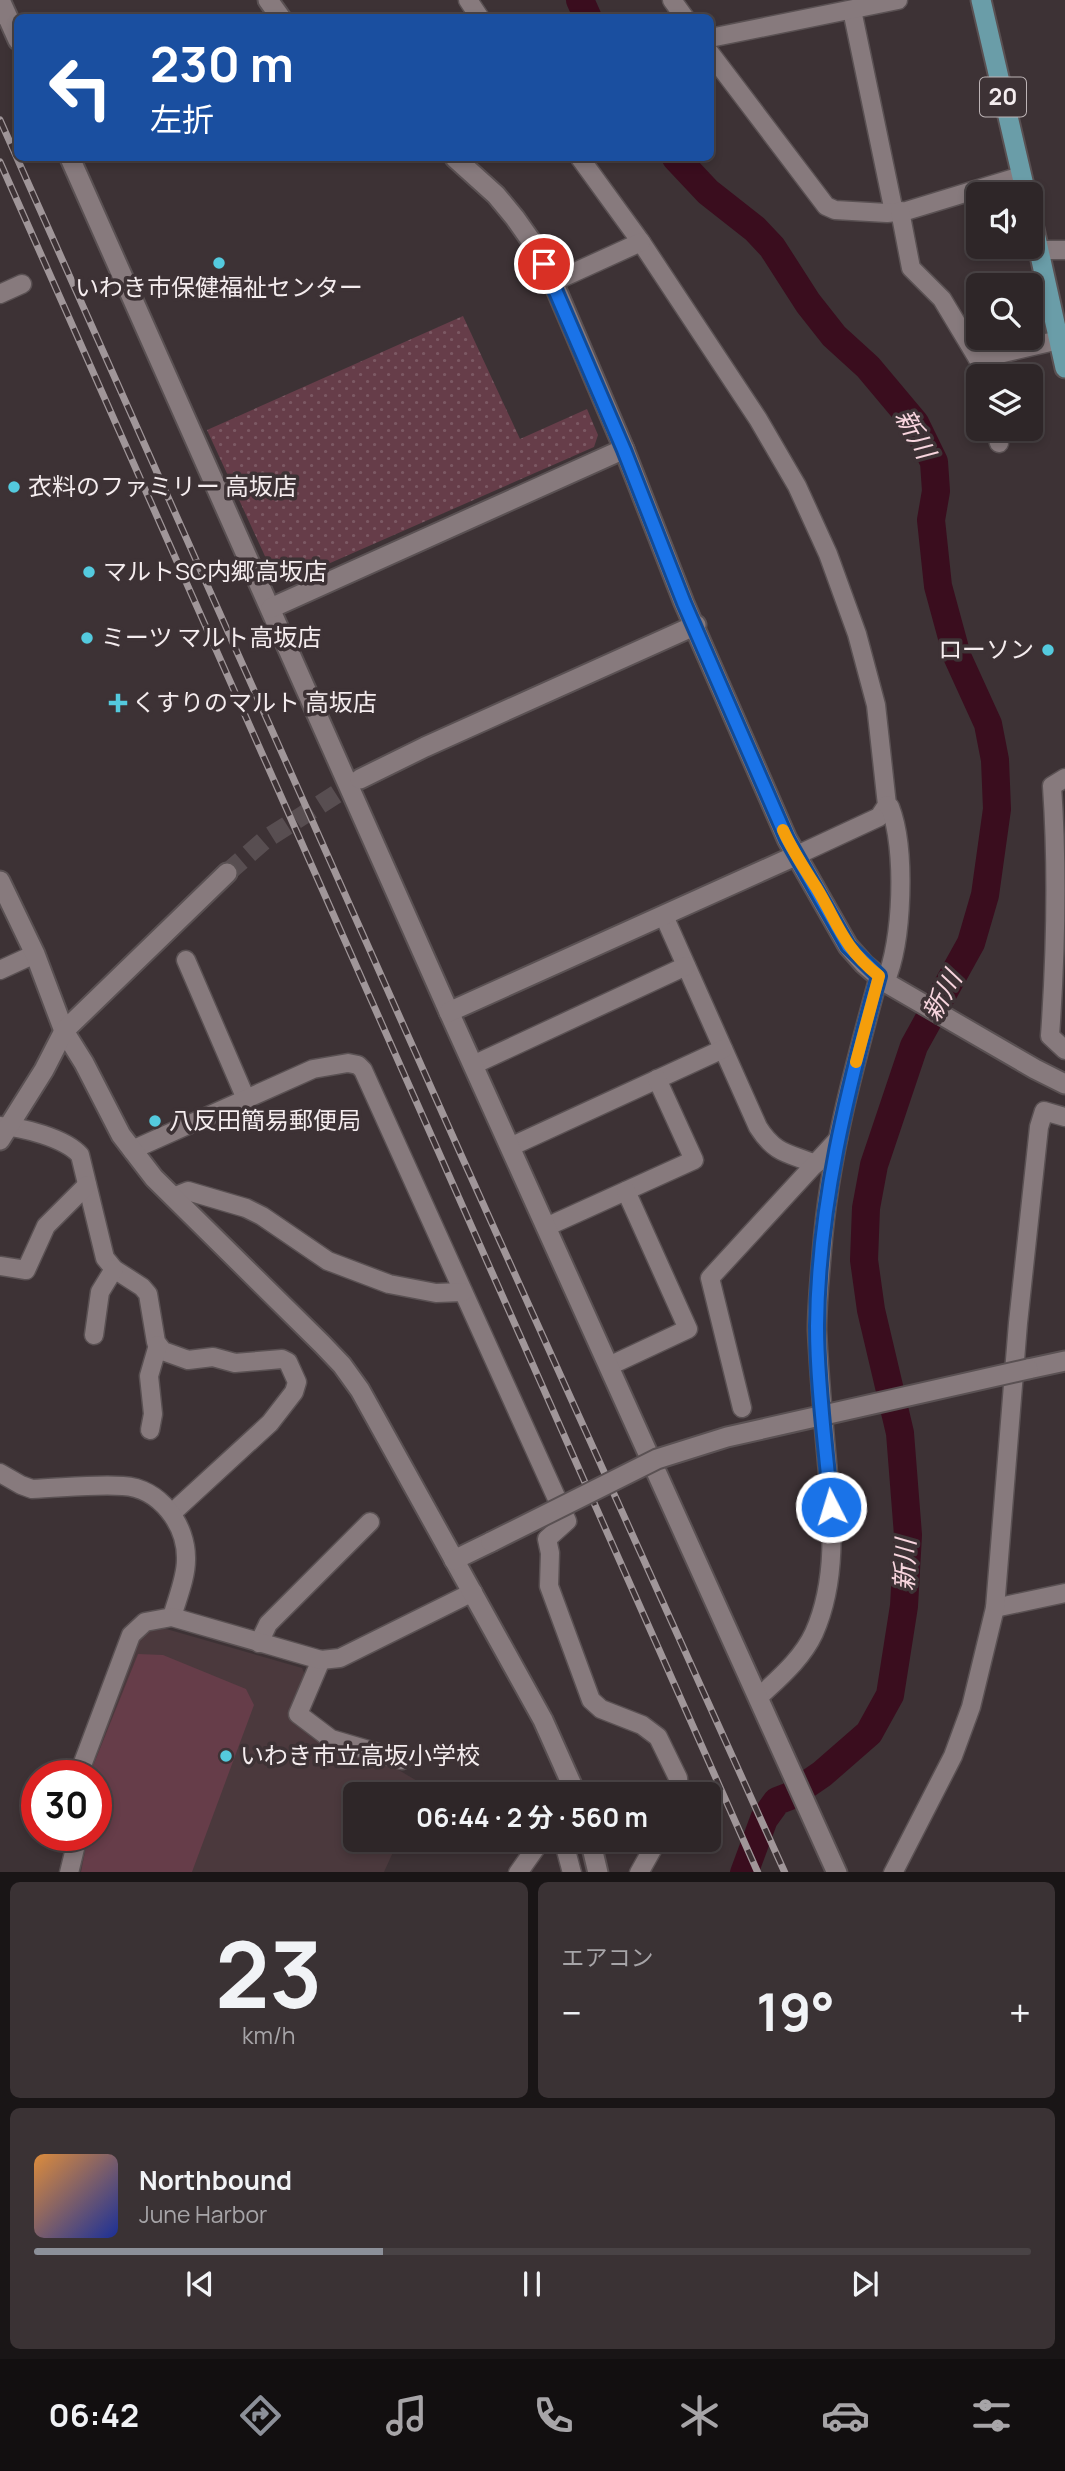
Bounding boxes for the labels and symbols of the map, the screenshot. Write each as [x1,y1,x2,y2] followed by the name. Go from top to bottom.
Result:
[980,78,1026,116] road number: 20
[514,234,574,294] pin
[211,255,227,271] marker: いわき市保健福祉センター
[75,270,363,303] place label: いわき市保健福祉センター
[888,402,946,468] water label: 新川
[28,469,297,502] place label: 衣料のファミリー 高坂店
[6,479,22,495] marker: 衣料のファミリー 高坂店
[103,554,327,587] place label: マルトSC内郷高坂店
[81,564,97,580] marker: マルトSC内郷高坂店
[101,620,321,653] place label: ミーツ マルト高坂店
[79,630,95,646] marker: ミーツ マルト高坂店
[938,632,1034,665] place label: ローソン
[1040,642,1056,658] marker: ローソン
[132,685,377,718] place label: くすりのマルト 高坂店
[110,695,126,711] marker: くすりのマルト 高坂店
[913,961,971,1027] water label: 新川
[169,1103,361,1136] place label: 八反田簡易郵便局
[147,1113,163,1129] marker: 八反田簡易郵便局
[794,1470,868,1544] position arrow
[885,1535,923,1592] water label: 新川
[240,1738,480,1771] place label: いわき市立高坂小学校
[218,1748,234,1764] marker: いわき市立高坂小学校
[21,1760,112,1851] speed limit sign: 30

